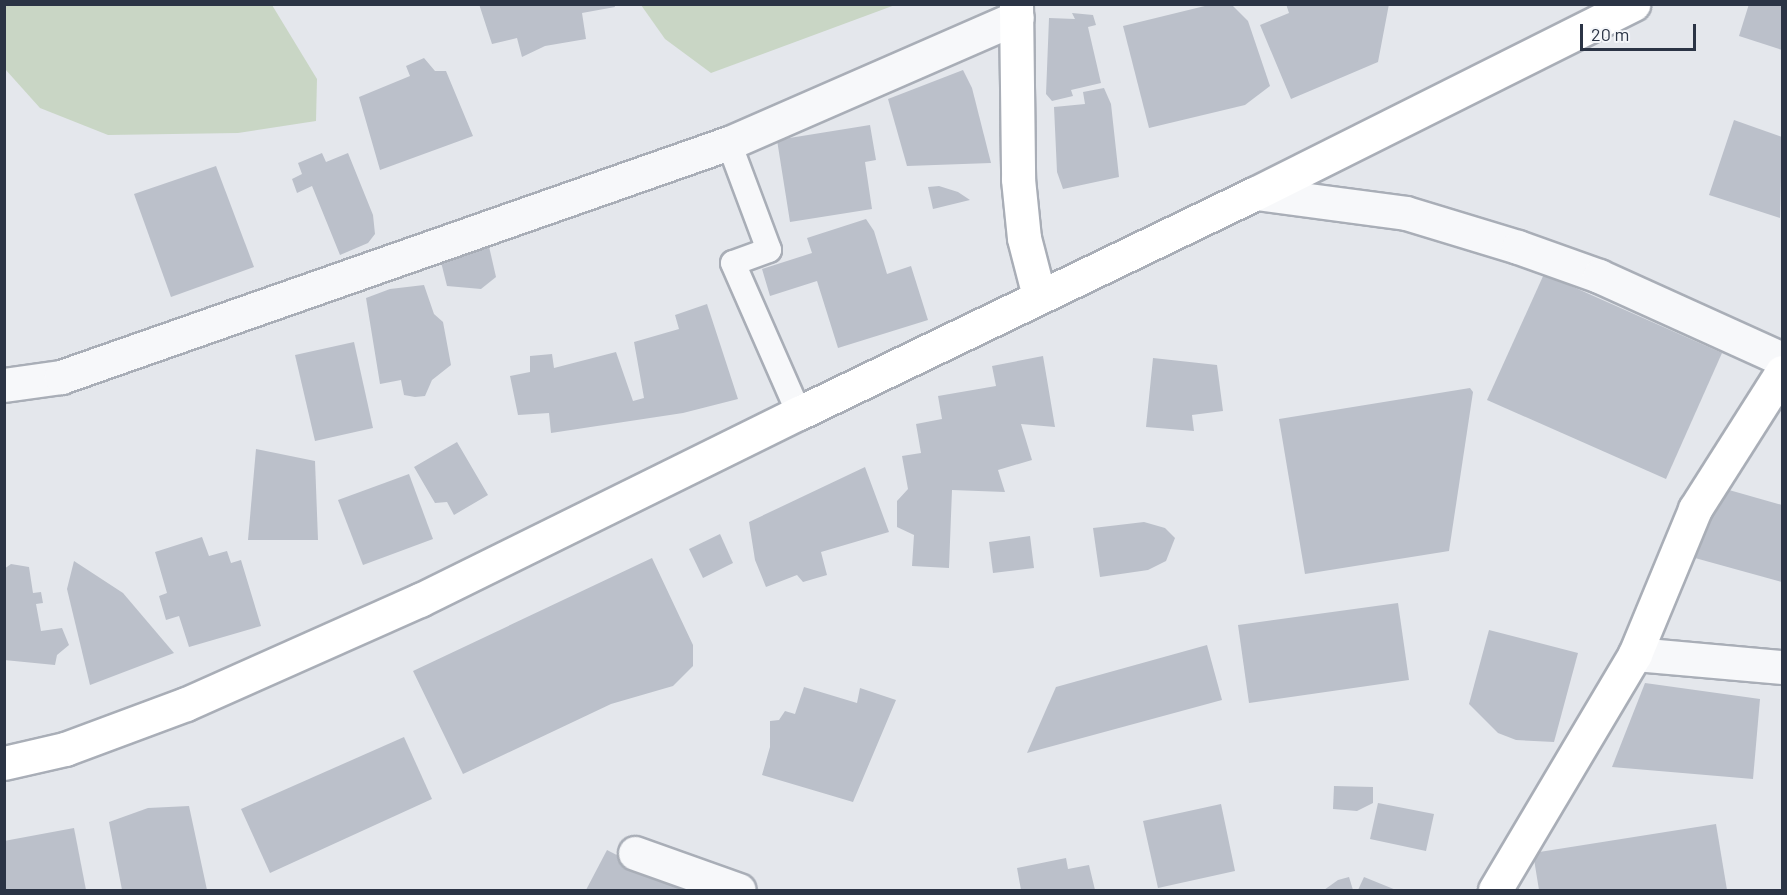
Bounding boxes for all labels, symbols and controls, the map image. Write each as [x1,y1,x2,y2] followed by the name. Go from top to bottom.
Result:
[1583,12,1698,50] scale bar
[1591,23,1629,45] text: 20 m

